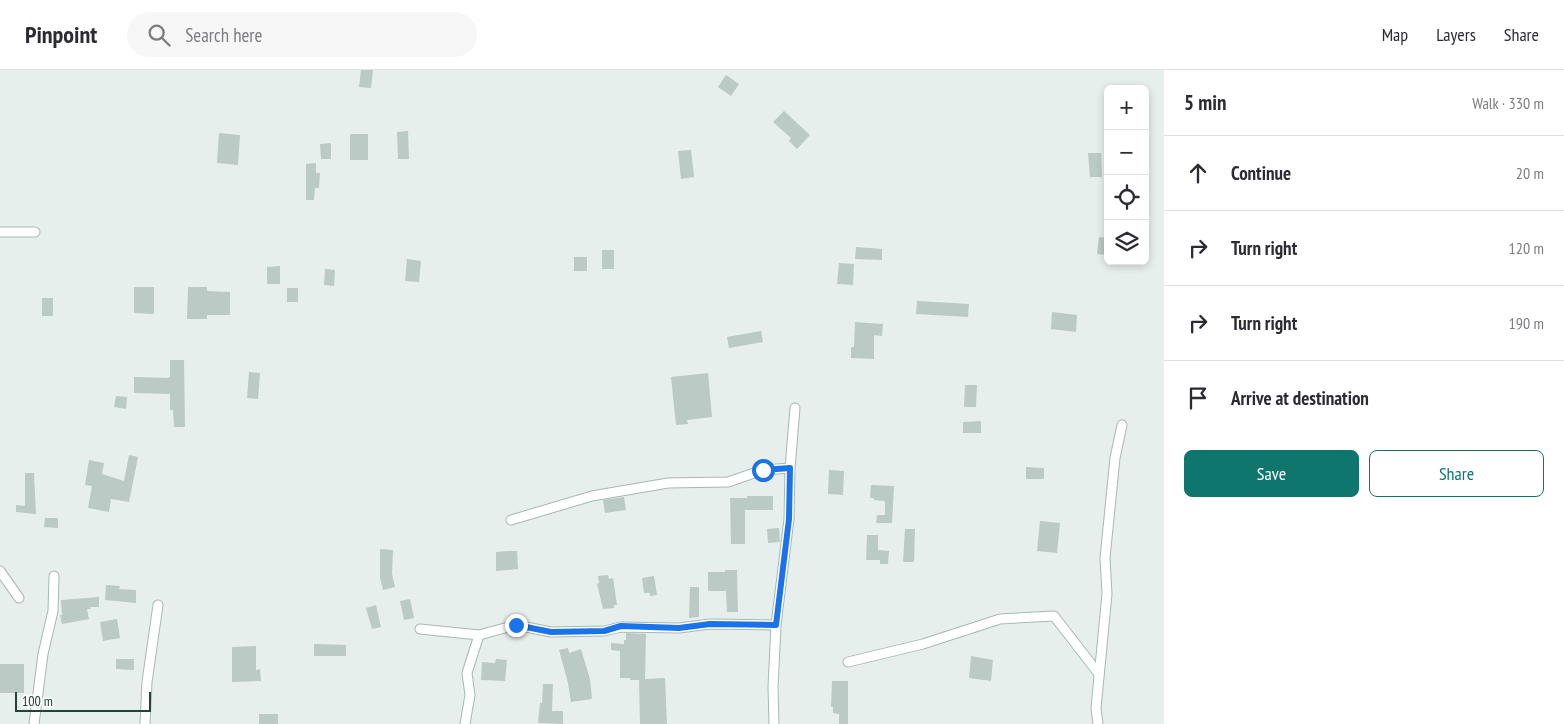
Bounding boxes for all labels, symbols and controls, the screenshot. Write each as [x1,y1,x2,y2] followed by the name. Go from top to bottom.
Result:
[127,12,477,57] search box
[25,19,97,50] text: Pinpoint
[145,21,173,49] icon: search
[185,23,262,47] text: Search here
[1382,23,1408,46] text: Map
[1436,23,1476,46] text: Layers
[1504,23,1539,46] text: Share
[1104,85,1149,265] map controls
[1104,85,1149,130] button: +
[1184,89,1226,116] text: 5 min
[1472,93,1544,113] text: Walk · 330 m
[1104,130,1149,175] button: −
[1184,159,1212,187] icon: ahead
[1231,161,1291,185] text: Continue
[1516,163,1544,183] text: 20 m
[1104,175,1149,220] button: locate
[1104,220,1149,265] button: layers
[1184,234,1212,262] icon: right
[1231,236,1297,260] text: Turn right
[1509,238,1544,258] text: 120 m
[1184,309,1212,337] icon: right
[1231,311,1297,335] text: Turn right
[1509,313,1544,333] text: 190 m
[1184,384,1212,412] icon: arrive
[1231,386,1369,410] text: Arrive at destination
[1184,450,1359,497] button: Save
[1369,450,1544,497] button: Share
[752,459,775,482] route start
[505,614,528,637] route end
[15,689,151,712] scale bar
[22,692,53,710] text: 100 m

